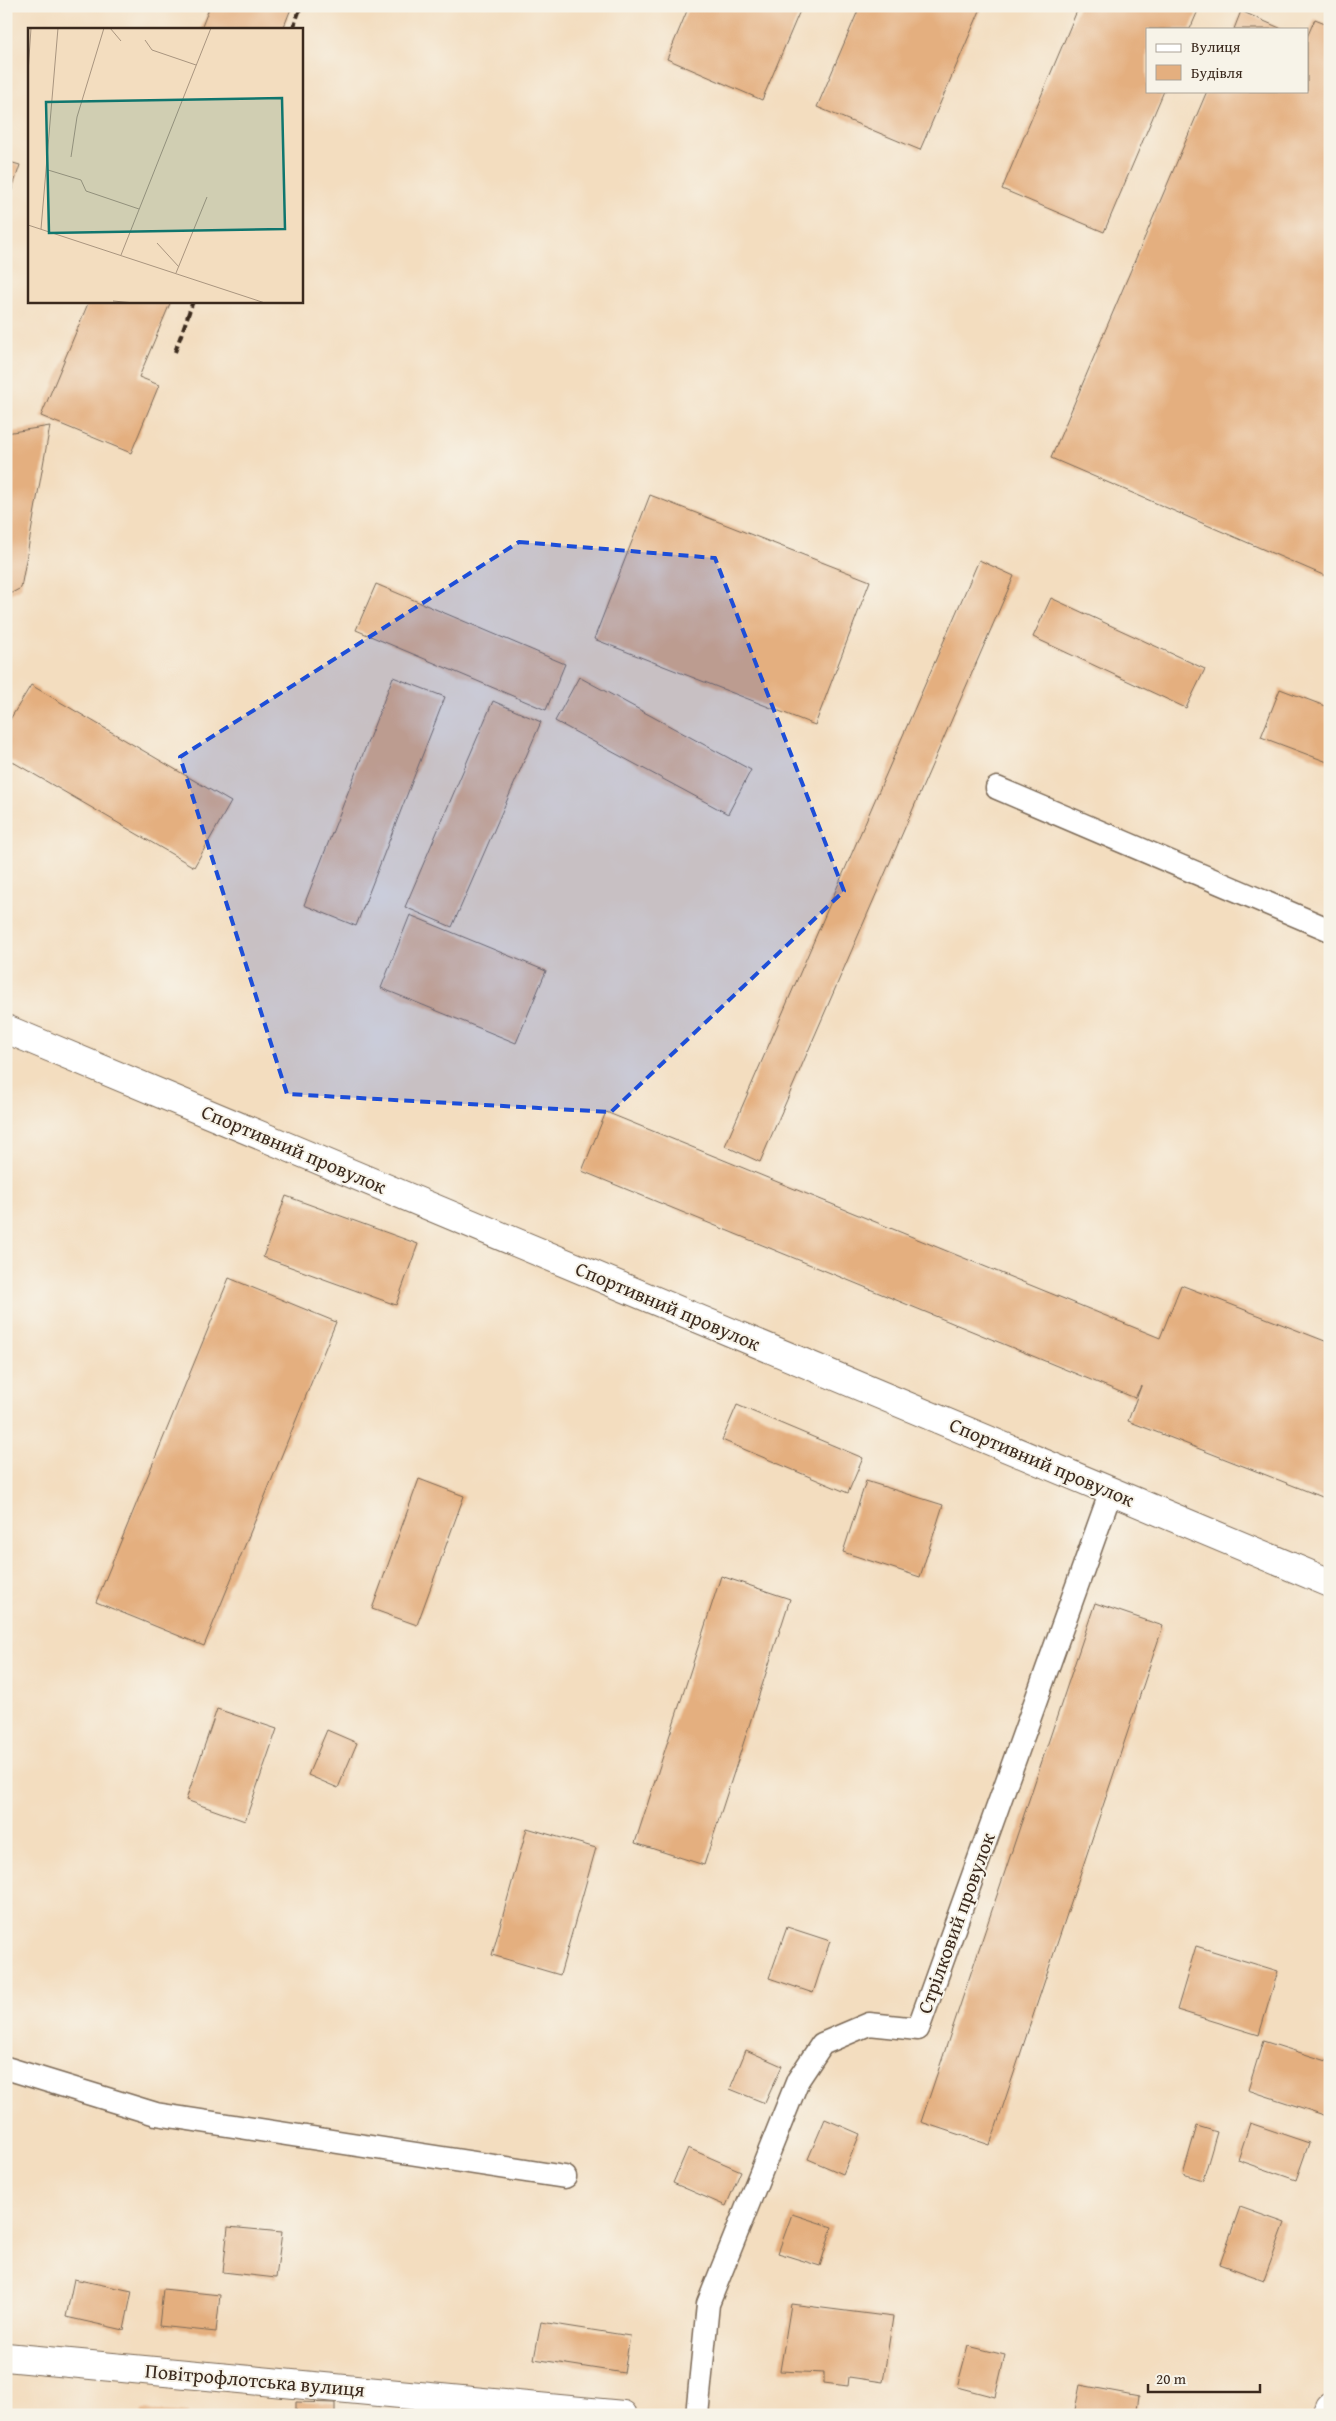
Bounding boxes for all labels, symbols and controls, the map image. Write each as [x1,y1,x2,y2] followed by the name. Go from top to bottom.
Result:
[28,28,302,302] inset map
[1146,28,1308,92] legend
[1191,36,1241,57] text: Вулиця
[1191,62,1243,83] text: Будівля
[197,1096,392,1201] street label: Спортивний провулок
[571,1253,766,1358] street label: Спортивний провулок
[945,1409,1140,1514] street label: Спортивний провулок
[909,1828,1002,2017] street label: Стрілковий провулок
[144,2355,366,2404] street label: Повітрофлотська вулиця
[1148,2361,1261,2393] scale bar
[1156,2368,1187,2389] text: 20 m

